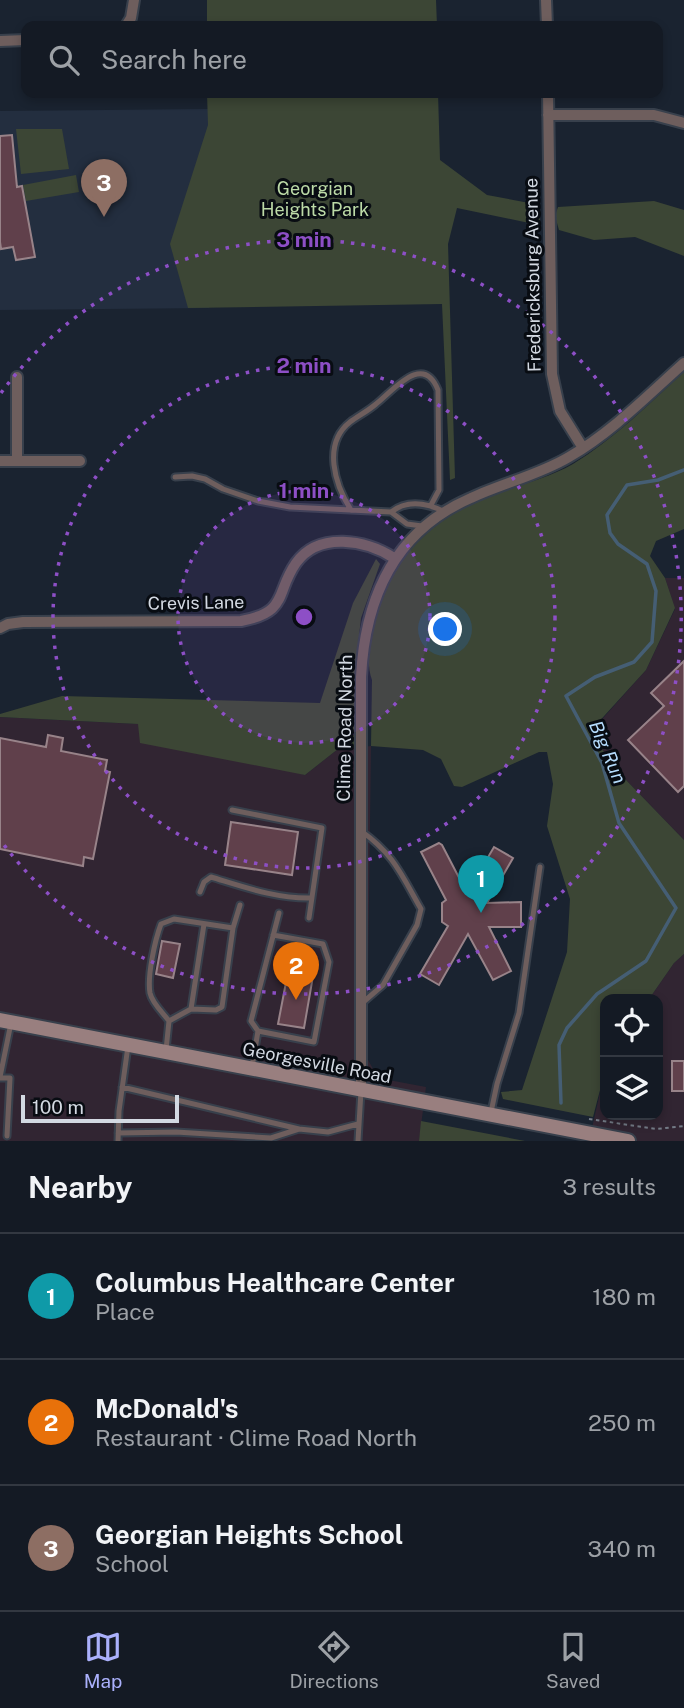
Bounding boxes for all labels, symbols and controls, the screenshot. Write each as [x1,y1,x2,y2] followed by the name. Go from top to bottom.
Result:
[21,21,663,98] search box
[45,41,83,79] icon: search
[101,44,247,75] text: Search here
[81,159,127,217] pin: 3
[261,178,369,220] park label: Georgian Heights Park
[520,178,545,372] street label: Fredericksburg Avenue
[276,227,332,252] text: 3 min
[276,353,332,378] text: 2 min
[279,478,329,503] text: 1 min
[147,591,245,614] street label: Crevis Lane
[292,605,316,629] centre of rings
[428,612,462,646] your location
[333,654,356,802] street label: Clime Road North
[585,717,631,787] water label: Big Run
[458,855,504,913] pin: 1
[273,942,319,1000] pin: 2
[600,994,663,1120] map controls
[600,994,663,1057] button: locate
[241,1038,393,1087] street label: Georgesville Road
[600,1057,663,1120] button: layers
[21,1092,178,1124] scale bar
[32,1096,84,1118] text: 100 m
[28,1169,132,1205] text: Nearby
[562,1173,656,1200] text: 3 results
[95,1267,455,1298] text: Columbus Healthcare Center
[46,1283,56,1310] text: 1
[592,1283,656,1310] text: 180 m
[95,1298,155,1325] text: Place
[95,1393,238,1424] text: McDonald's
[44,1409,58,1436] text: 2
[588,1409,656,1436] text: 250 m
[95,1424,417,1451] text: Restaurant · Clime Road North
[95,1519,403,1550] text: Georgian Heights School
[43,1535,59,1562] text: 3
[588,1535,656,1562] text: 340 m
[95,1550,169,1577] text: School
[84,1628,122,1692] tab: Map
[289,1628,379,1692] tab: Directions
[546,1628,600,1692] tab: Saved

